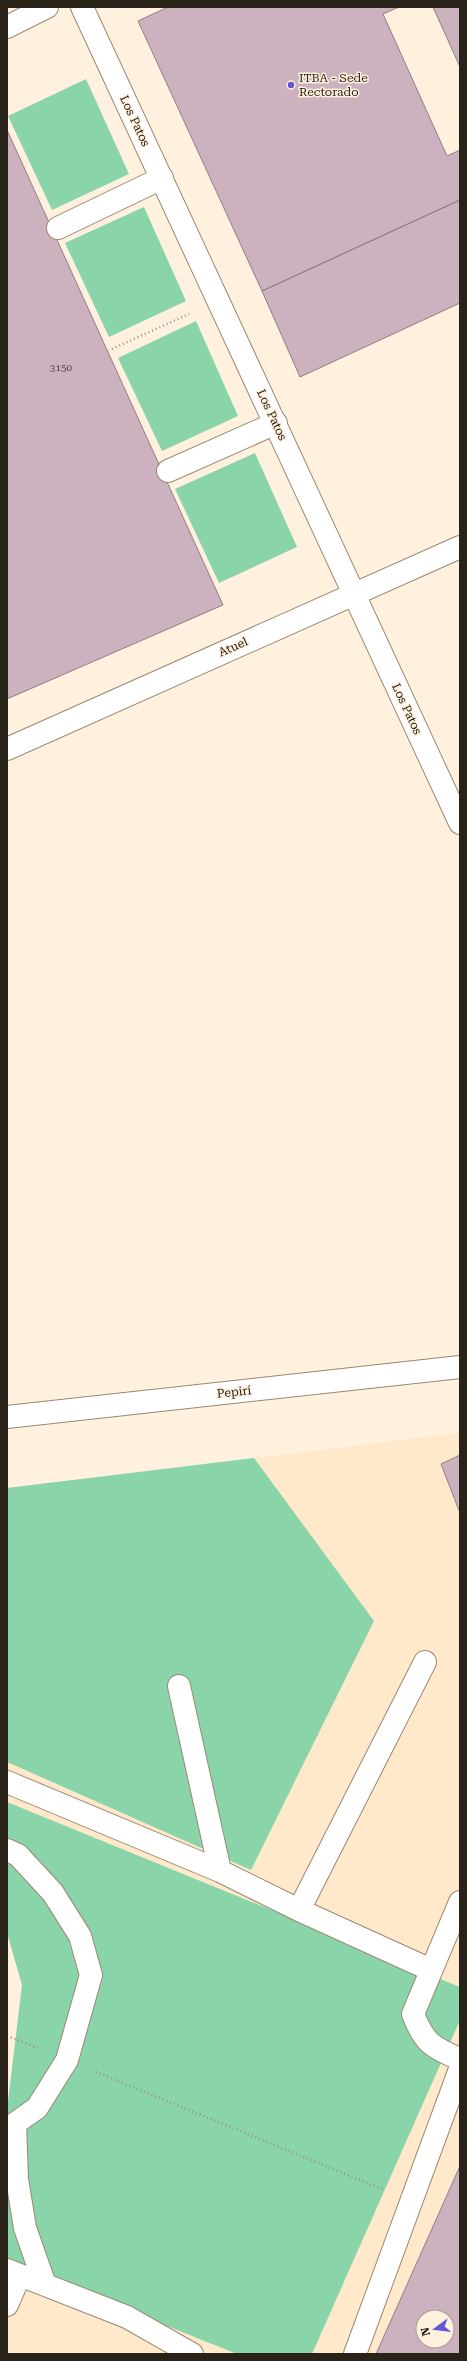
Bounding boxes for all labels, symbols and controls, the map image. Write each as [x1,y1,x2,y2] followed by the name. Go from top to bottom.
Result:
[299,71,368,99] place label: ITBA - Sede Rectorado
[286,80,296,90] marker: ITBA - Sede Rectorado
[117,93,153,149] street label: Los Patos
[50,362,73,373] house number: 3150
[254,387,290,443] street label: Los Patos
[216,634,250,660] street label: Atuel
[389,681,425,737] street label: Los Patos
[216,1383,252,1401] street label: Pepirí
[415,2309,455,2349] north arrow
[418,2325,433,2337] text: N

